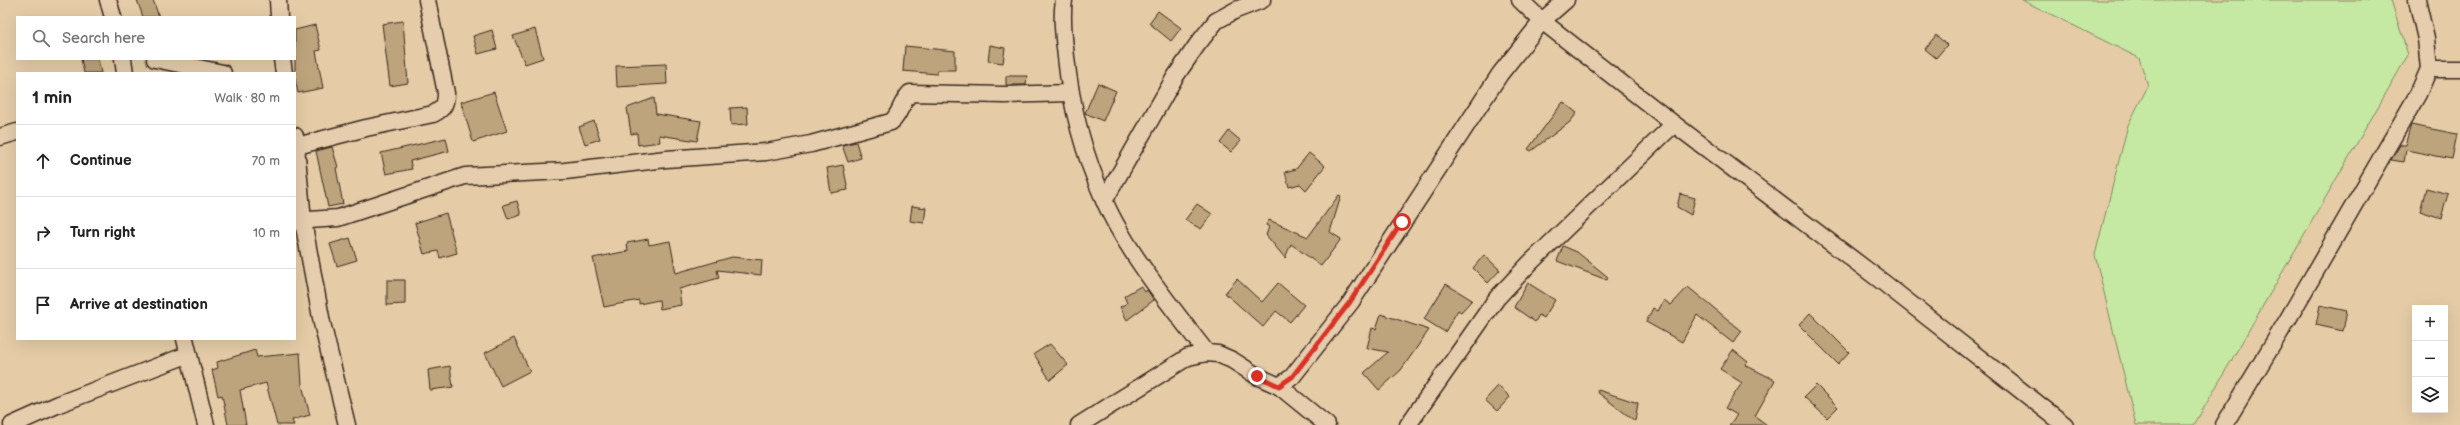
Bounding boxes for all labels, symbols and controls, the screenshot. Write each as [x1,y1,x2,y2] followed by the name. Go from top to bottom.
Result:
[16,16,296,60] search box
[30,27,52,49] icon: search
[62,29,145,48] text: Search here
[32,88,72,108] text: 1 min
[214,90,280,106] text: Walk · 80 m
[32,150,54,172] icon: ahead
[70,151,132,170] text: Continue
[252,153,280,169] text: 70 m
[1393,213,1411,231] route start
[32,222,54,244] icon: right
[70,223,135,242] text: Turn right
[253,225,280,241] text: 10 m
[32,294,54,316] icon: arrive
[70,295,208,314] text: Arrive at destination
[2412,305,2448,413] map controls
[2412,305,2448,341] button: +
[2412,341,2448,377] button: −
[1248,367,1266,385] route end
[2412,377,2448,413] button: layers

